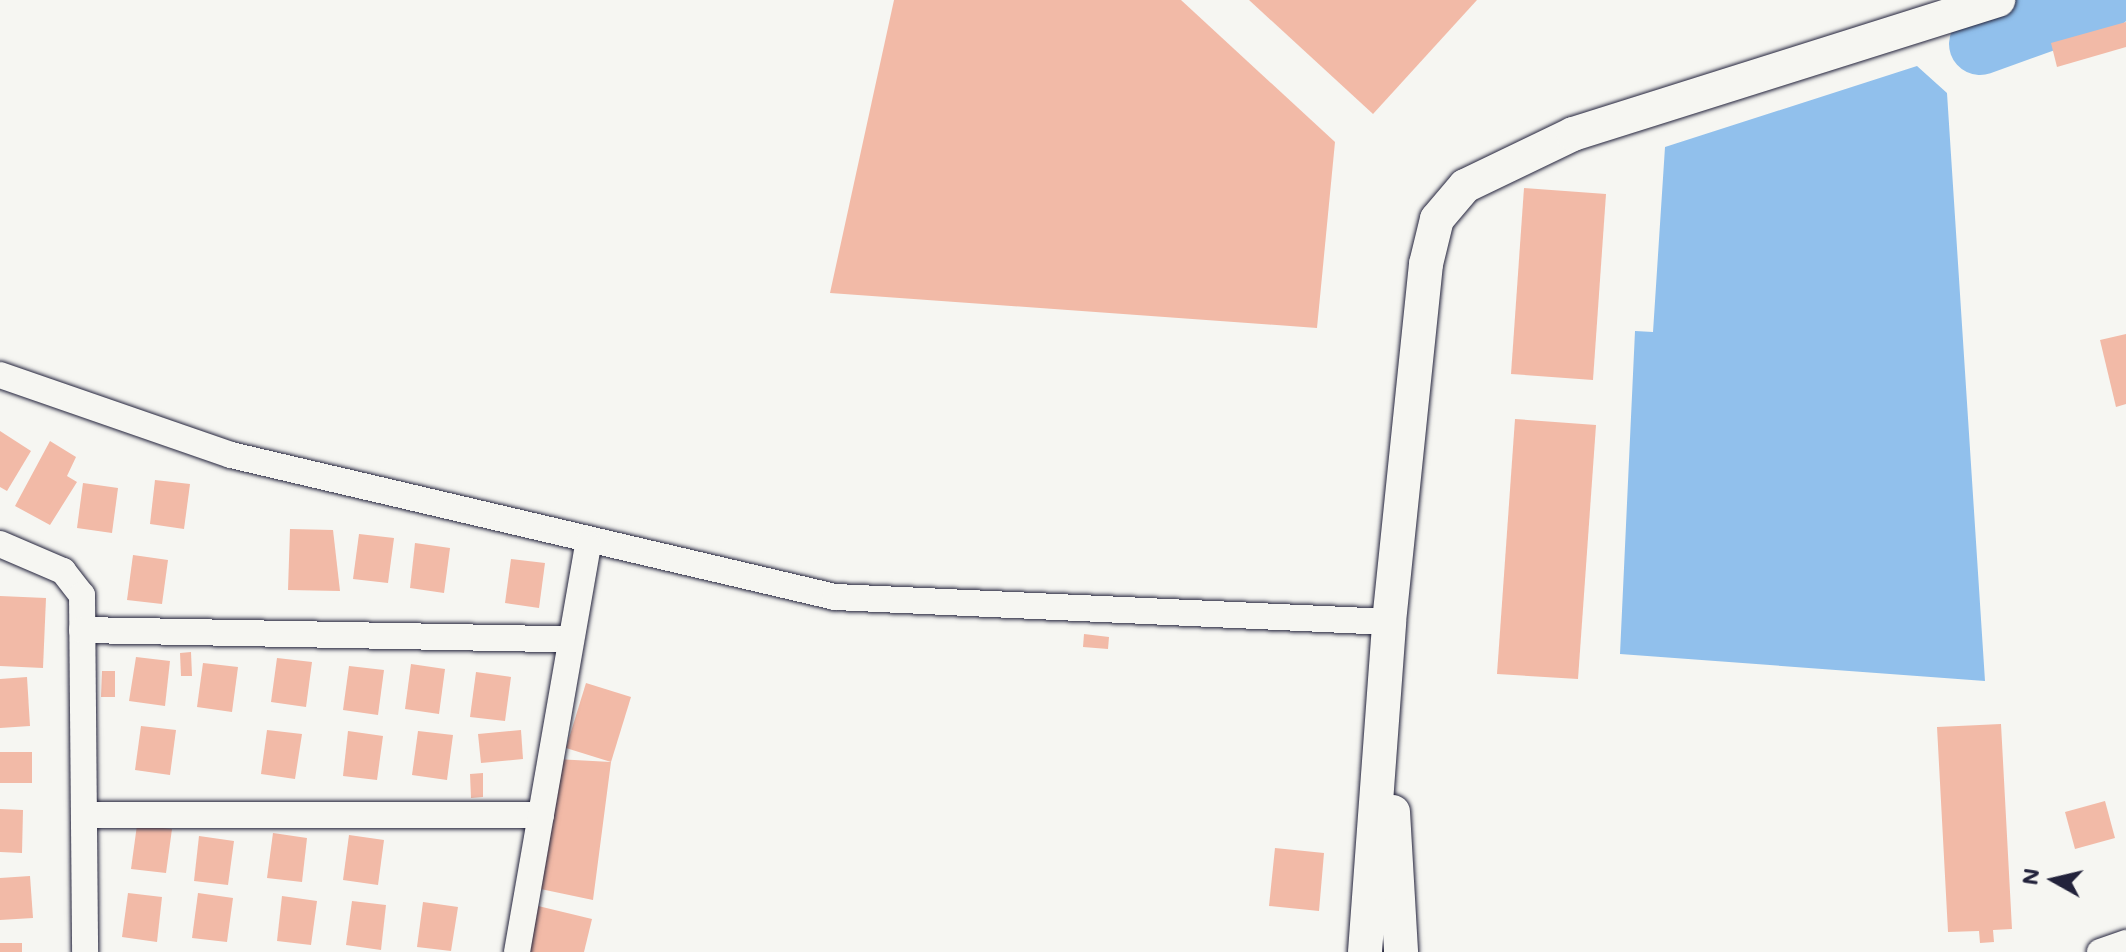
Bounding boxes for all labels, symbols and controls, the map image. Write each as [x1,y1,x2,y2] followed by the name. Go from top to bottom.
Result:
[2014,840,2094,920] north arrow
[2014,866,2045,887] text: N

